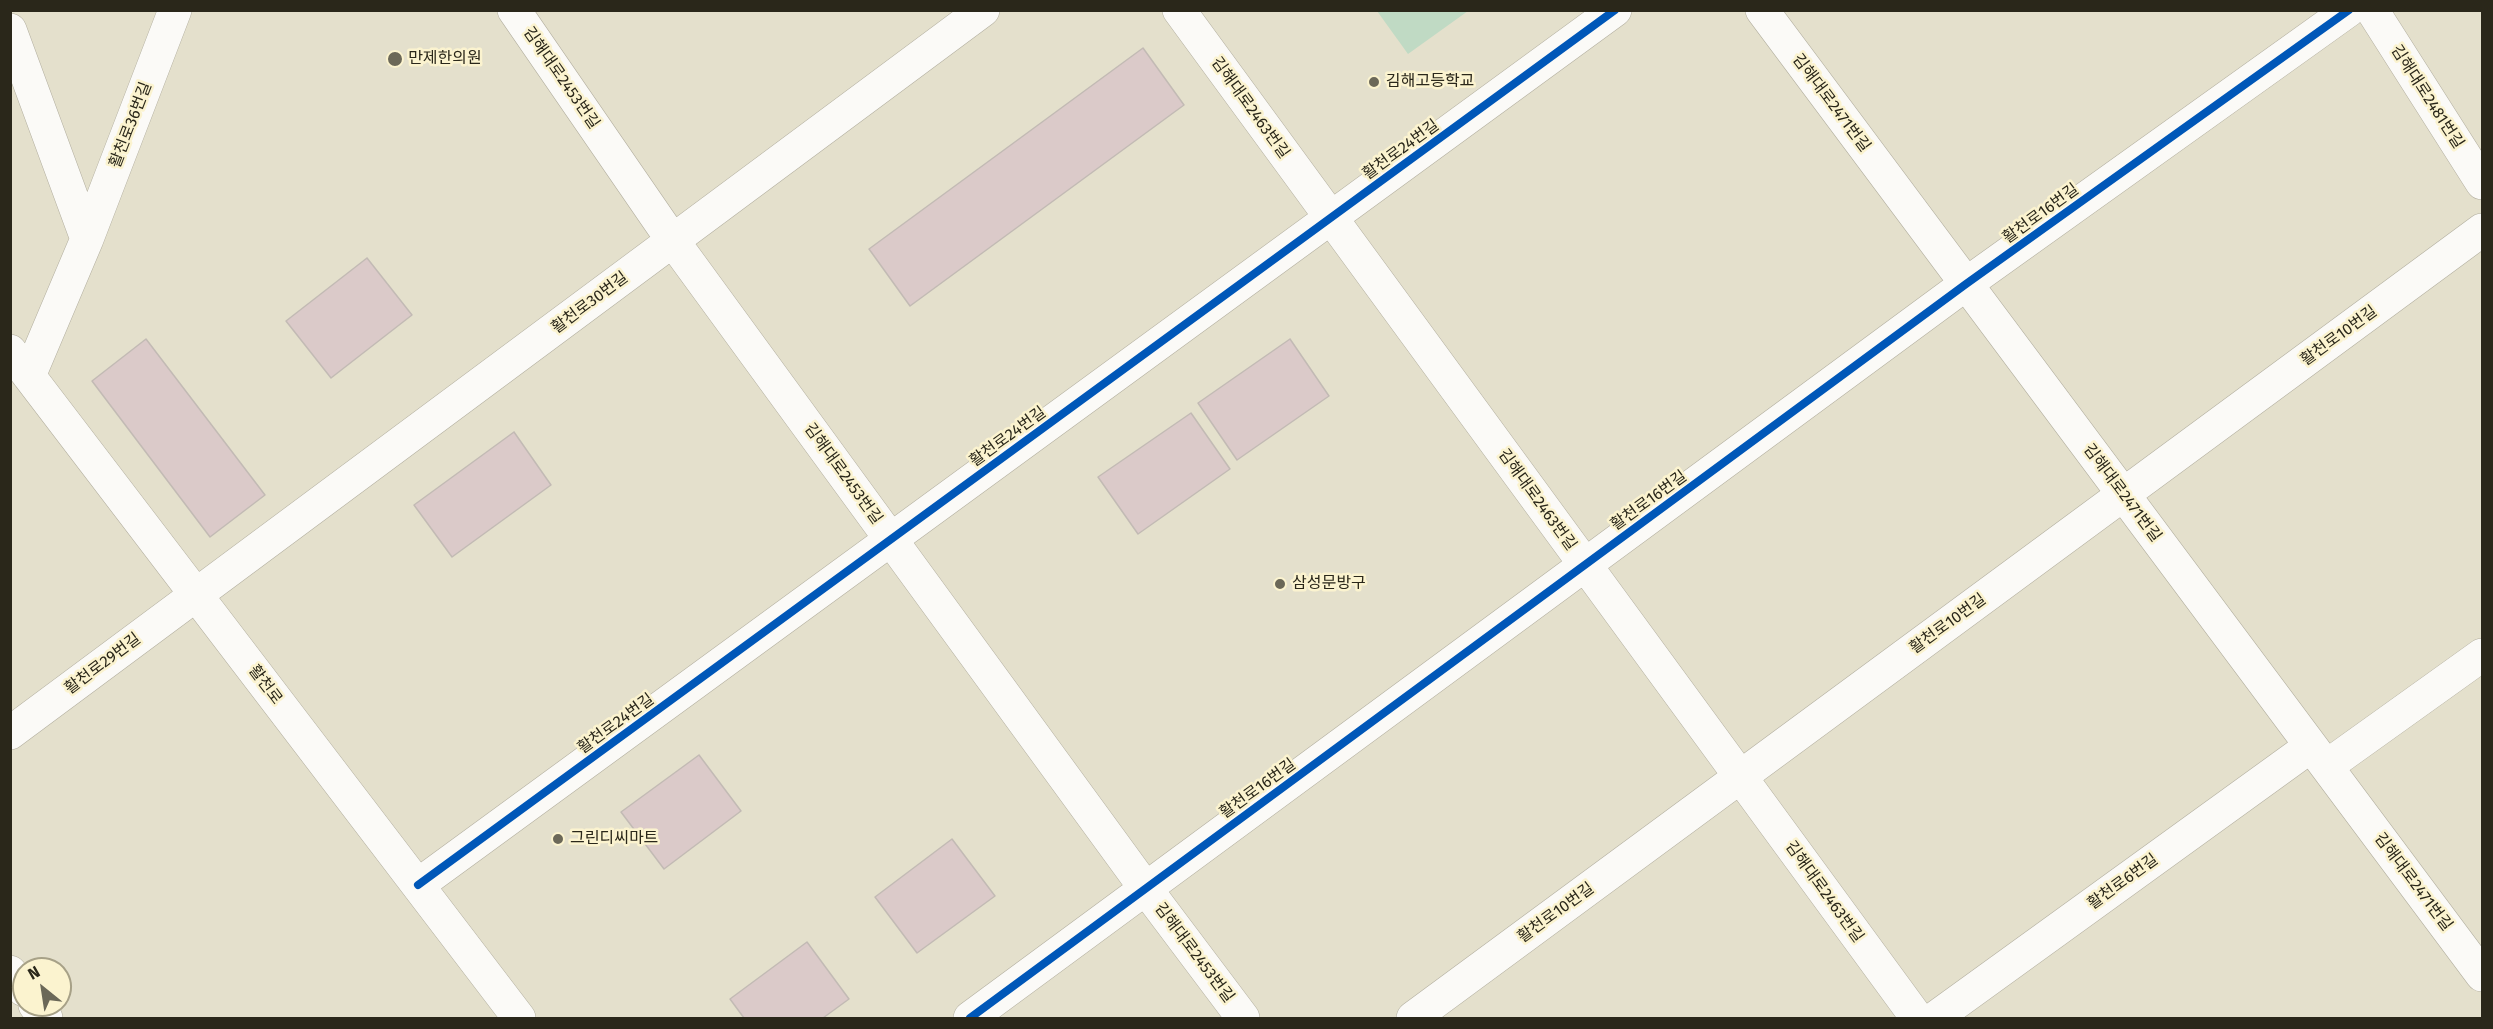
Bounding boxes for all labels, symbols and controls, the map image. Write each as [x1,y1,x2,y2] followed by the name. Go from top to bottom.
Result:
[519,23,603,133] street label: 김해대로2453번길
[2386,42,2468,152] street label: 김해대로2481번길
[408,49,482,69] place label: 만제한의원
[386,50,404,68] marker: 만제한의원
[1788,50,1874,156] street label: 김해대로2471번길
[1207,54,1293,162] street label: 김해대로2463번길
[1386,72,1474,92] place label: 김해고등학교
[1367,75,1381,89] marker: 김해고등학교
[106,79,156,171] street label: 활천로36번길
[1359,116,1443,184] street label: 활천로24번길
[1999,180,2083,248] street label: 활천로16번길
[548,268,632,338] street label: 활천로30번길
[2297,302,2381,370] street label: 활천로10번길
[966,403,1050,471] street label: 활천로24번길
[800,420,886,528] street label: 김해대로2453번길
[2079,440,2165,546] street label: 김해대로2471번길
[1494,446,1580,554] street label: 김해대로2463번길
[1607,467,1691,535] street label: 활천로16번길
[1292,574,1366,594] place label: 삼성문방구
[1273,577,1287,591] marker: 삼성문방구
[1906,590,1990,658] street label: 활천로10번길
[61,629,145,699] street label: 활천로29번길
[244,662,286,708] street label: 활천로
[574,690,658,758] street label: 활천로24번길
[1216,755,1300,823] street label: 활천로16번길
[570,829,658,849] place label: 그린디씨마트
[2370,829,2456,935] street label: 김해대로2471번길
[551,832,565,846] marker: 그린디씨마트
[1781,838,1867,946] street label: 김해대로2463번길
[2084,850,2162,914] street label: 활천로6번길
[1514,879,1598,947] street label: 활천로10번길
[1150,899,1238,1007] street label: 김해대로2453번길
[12,957,72,1017] north arrow
[24,962,43,984] text: N

